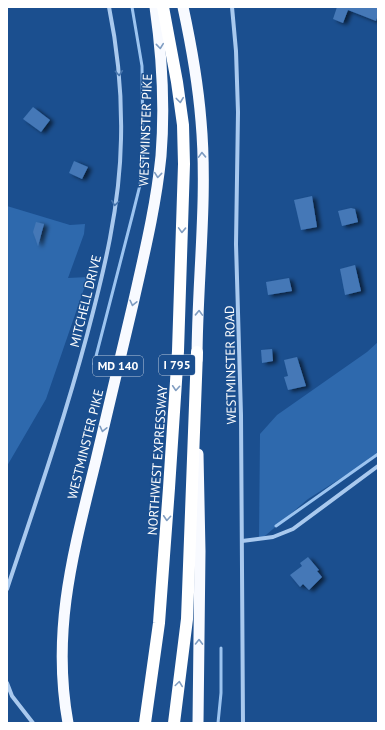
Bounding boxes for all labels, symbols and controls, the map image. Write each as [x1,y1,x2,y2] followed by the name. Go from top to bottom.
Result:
[155,43,164,49] one-way arrow
[115,70,124,76] one-way arrow
[135,73,156,187] street label: WESTMINSTER PIKE
[175,97,184,103] one-way arrow
[198,152,207,158] one-way arrow
[154,172,163,178] one-way arrow
[111,200,120,206] one-way arrow
[178,227,187,233] one-way arrow
[66,253,105,349] street label: MITCHELL DRIVE
[130,300,138,306] one-way arrow
[221,305,240,425] street label: WESTMINSTER ROAD
[194,310,203,316] one-way arrow
[159,355,195,375] road number: I 795
[93,356,143,376] road number: MD 140
[144,384,171,536] street label: NORTHWEST EXPRESSWAY
[171,385,180,391] one-way arrow
[64,387,107,501] street label: WESTMINSTER PIKE
[100,426,108,433] one-way arrow
[163,515,172,521] one-way arrow
[195,639,203,645] one-way arrow
[174,681,183,687] one-way arrow

